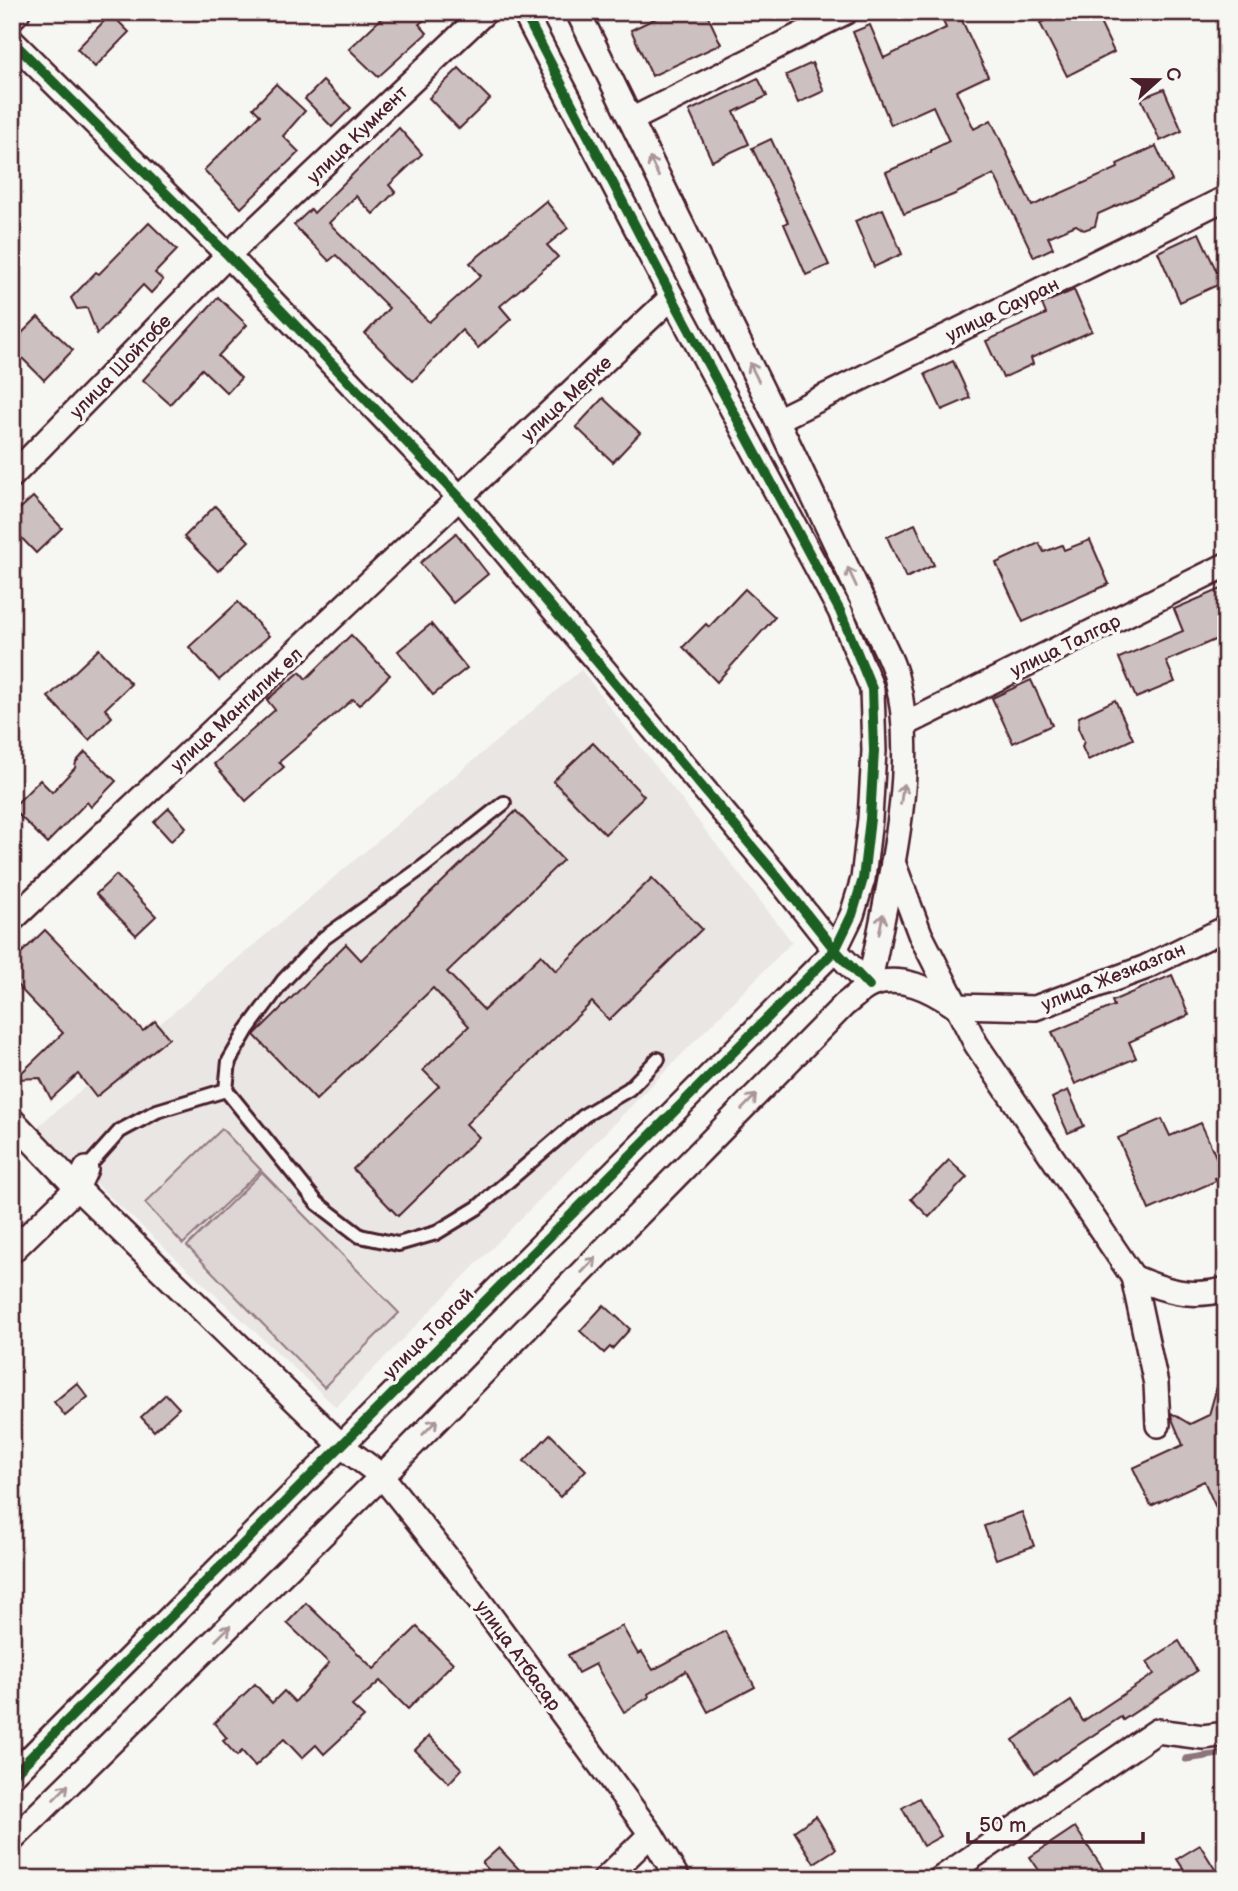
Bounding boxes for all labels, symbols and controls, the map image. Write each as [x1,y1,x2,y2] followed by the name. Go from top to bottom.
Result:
[1122,46,1192,116] north arrow
[1159,64,1186,85] text: С
[303,81,413,189] street label: улица Кумкент
[647,157,661,178] one-way arrow
[942,273,1063,348] street label: улица Сауран
[65,310,177,424] street label: улица Шойтобе
[517,351,617,447] street label: улица Мерке
[747,362,760,383] one-way arrow
[845,567,858,588] one-way arrow
[1007,610,1125,683] street label: улица Талгар
[166,643,308,777] street label: улица Мангилик ел
[896,783,909,806] one-way arrow
[875,913,888,936] one-way arrow
[1038,938,1189,1017] street label: улица Жезказган
[740,1094,757,1111] one-way arrow
[581,1257,598,1274] one-way arrow
[379,1284,479,1384] street label: улица Торгай
[421,1419,438,1436] one-way arrow
[470,1596,566,1716] street label: улица Атбасар
[214,1624,231,1641] one-way arrow
[52,1784,69,1801] one-way arrow
[968,1800,1144,1844] scale bar
[979,1813,1026,1838] text: 50 m

